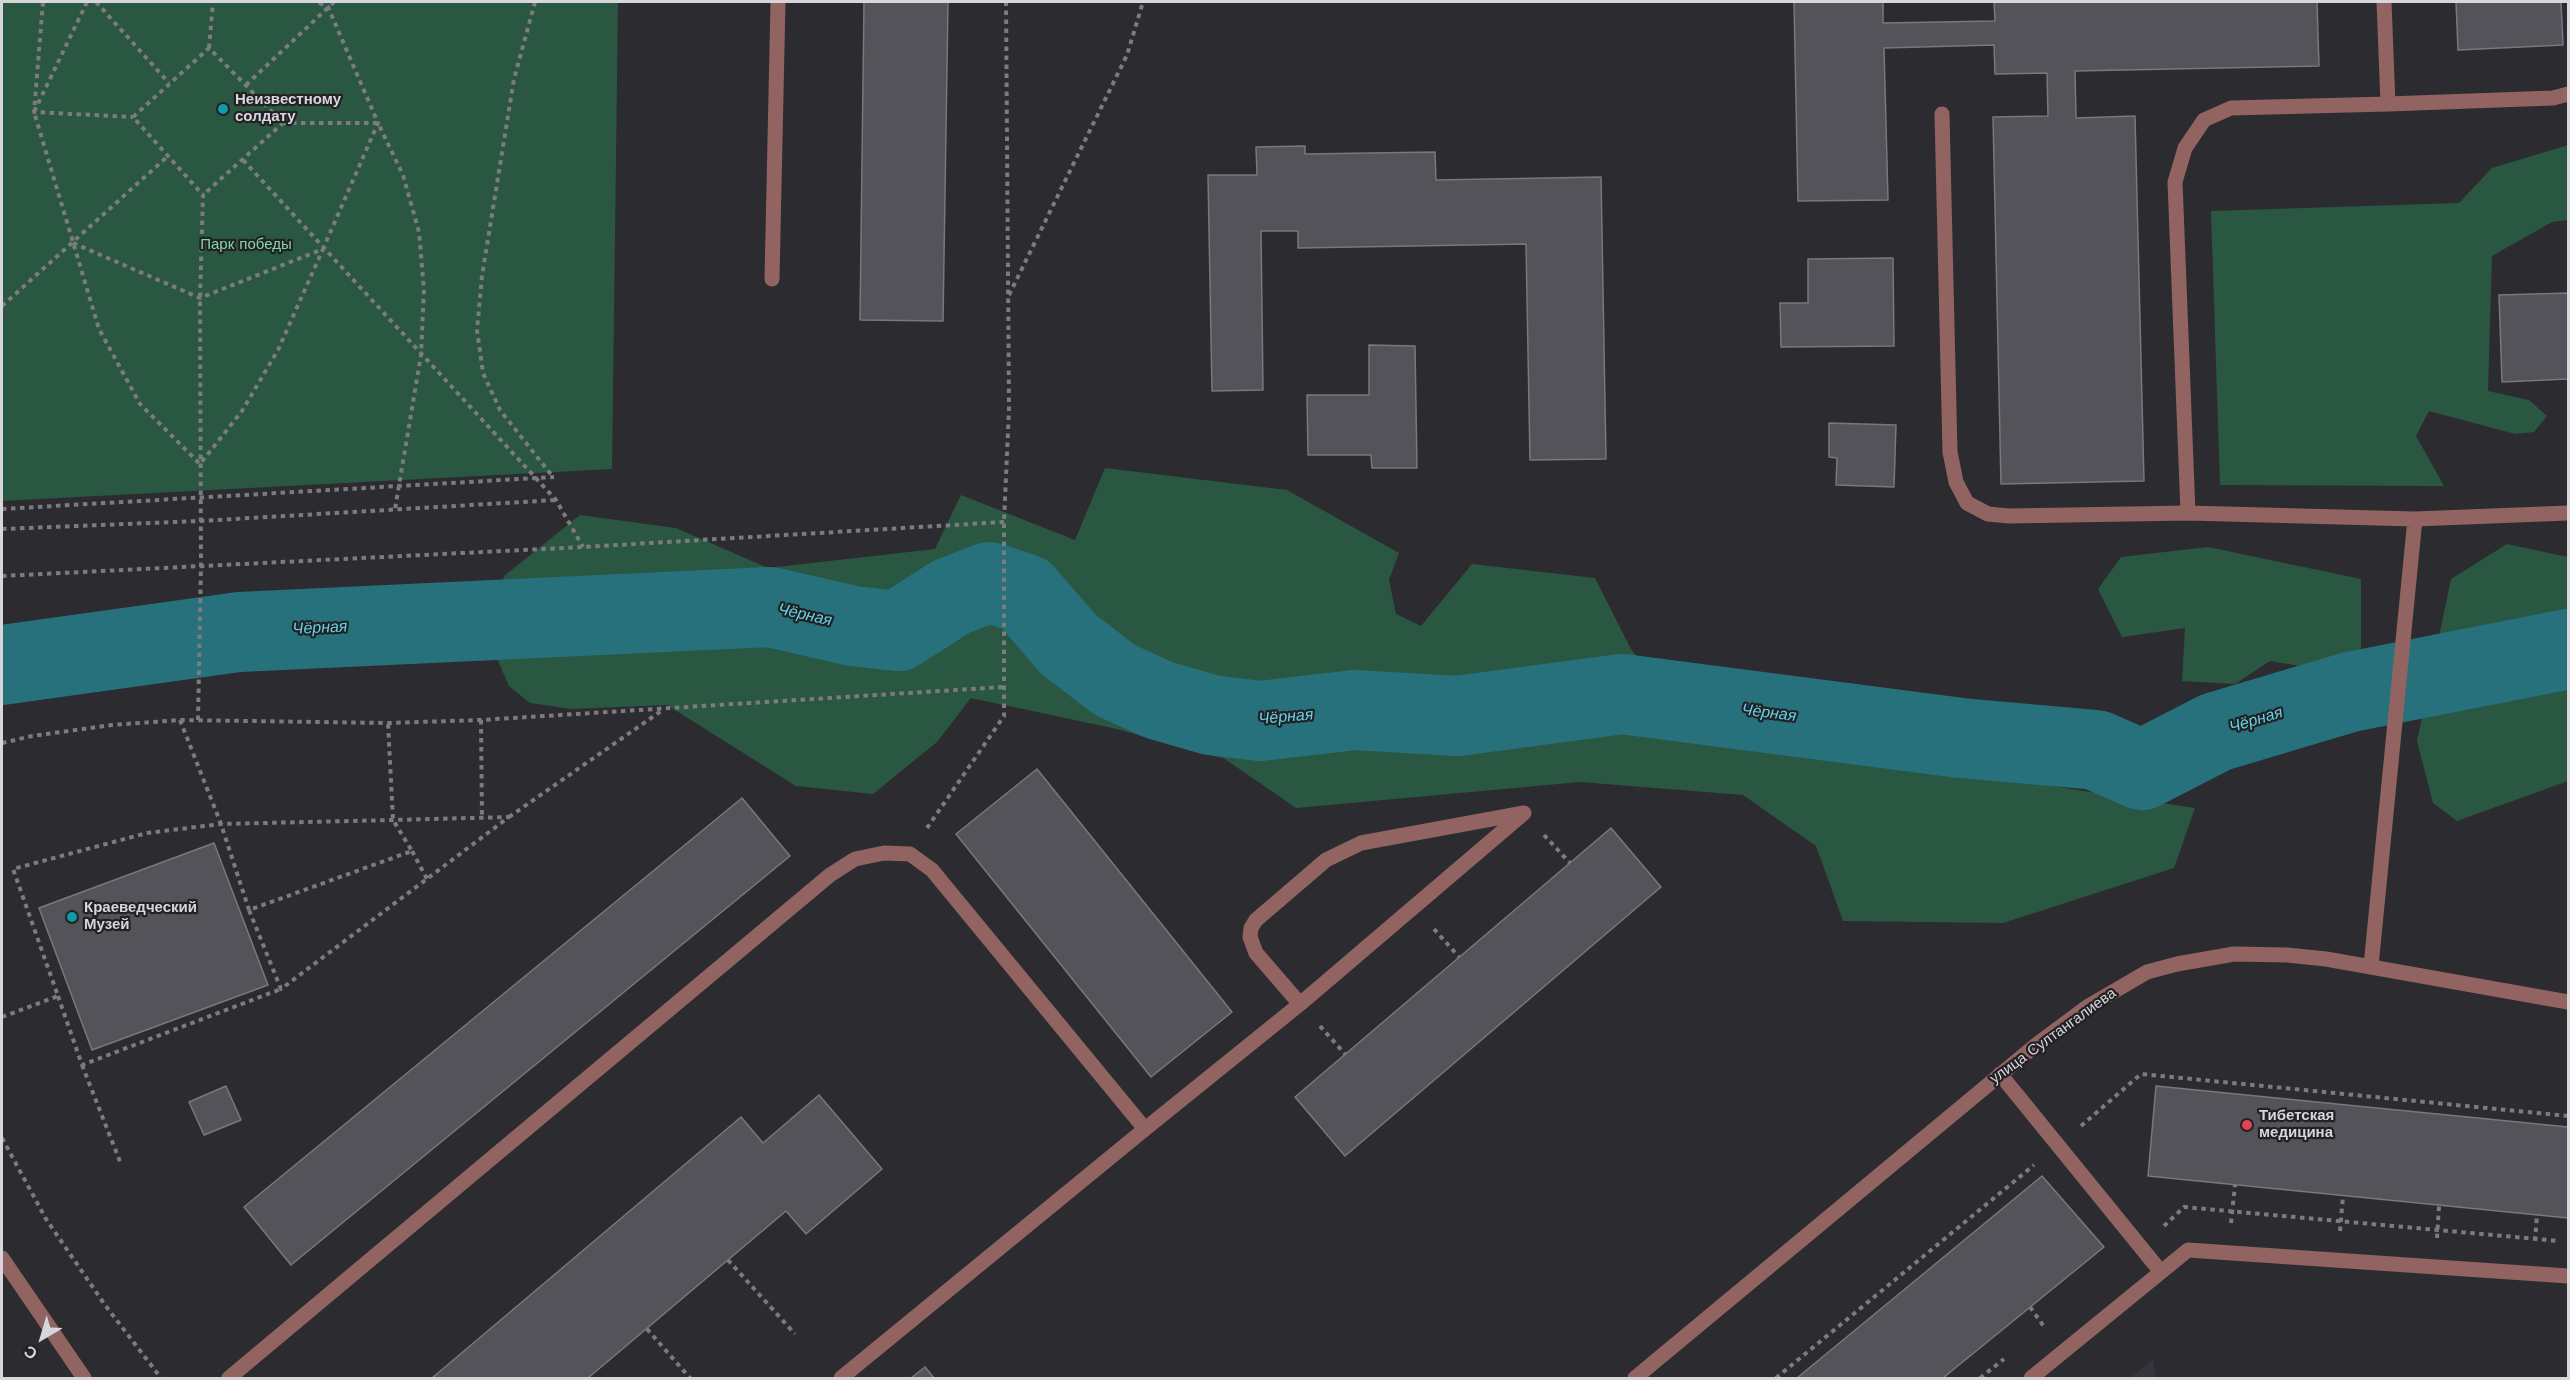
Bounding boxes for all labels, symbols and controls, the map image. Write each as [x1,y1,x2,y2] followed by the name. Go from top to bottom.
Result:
[235,91,341,126] place label: Неизвестному солдату
[216,102,230,116] marker: Неизвестному солдату
[200,236,292,254] park label: Парк победы
[776,599,834,631] water label: Чёрная
[292,617,348,639] water label: Чёрная
[1741,700,1797,726] water label: Чёрная
[2227,703,2285,737] water label: Чёрная
[1258,705,1314,729] water label: Чёрная
[84,899,197,934] place label: Краеведческий Музей
[65,910,79,924] marker: Краеведческий Музей
[1986,984,2120,1088] street label: улица Султангалиева
[2259,1107,2334,1142] place label: Тибетская медицина
[2240,1118,2254,1132] marker: Тибетская медицина
[12,1308,72,1368] north arrow
[20,1342,41,1364] text: С

